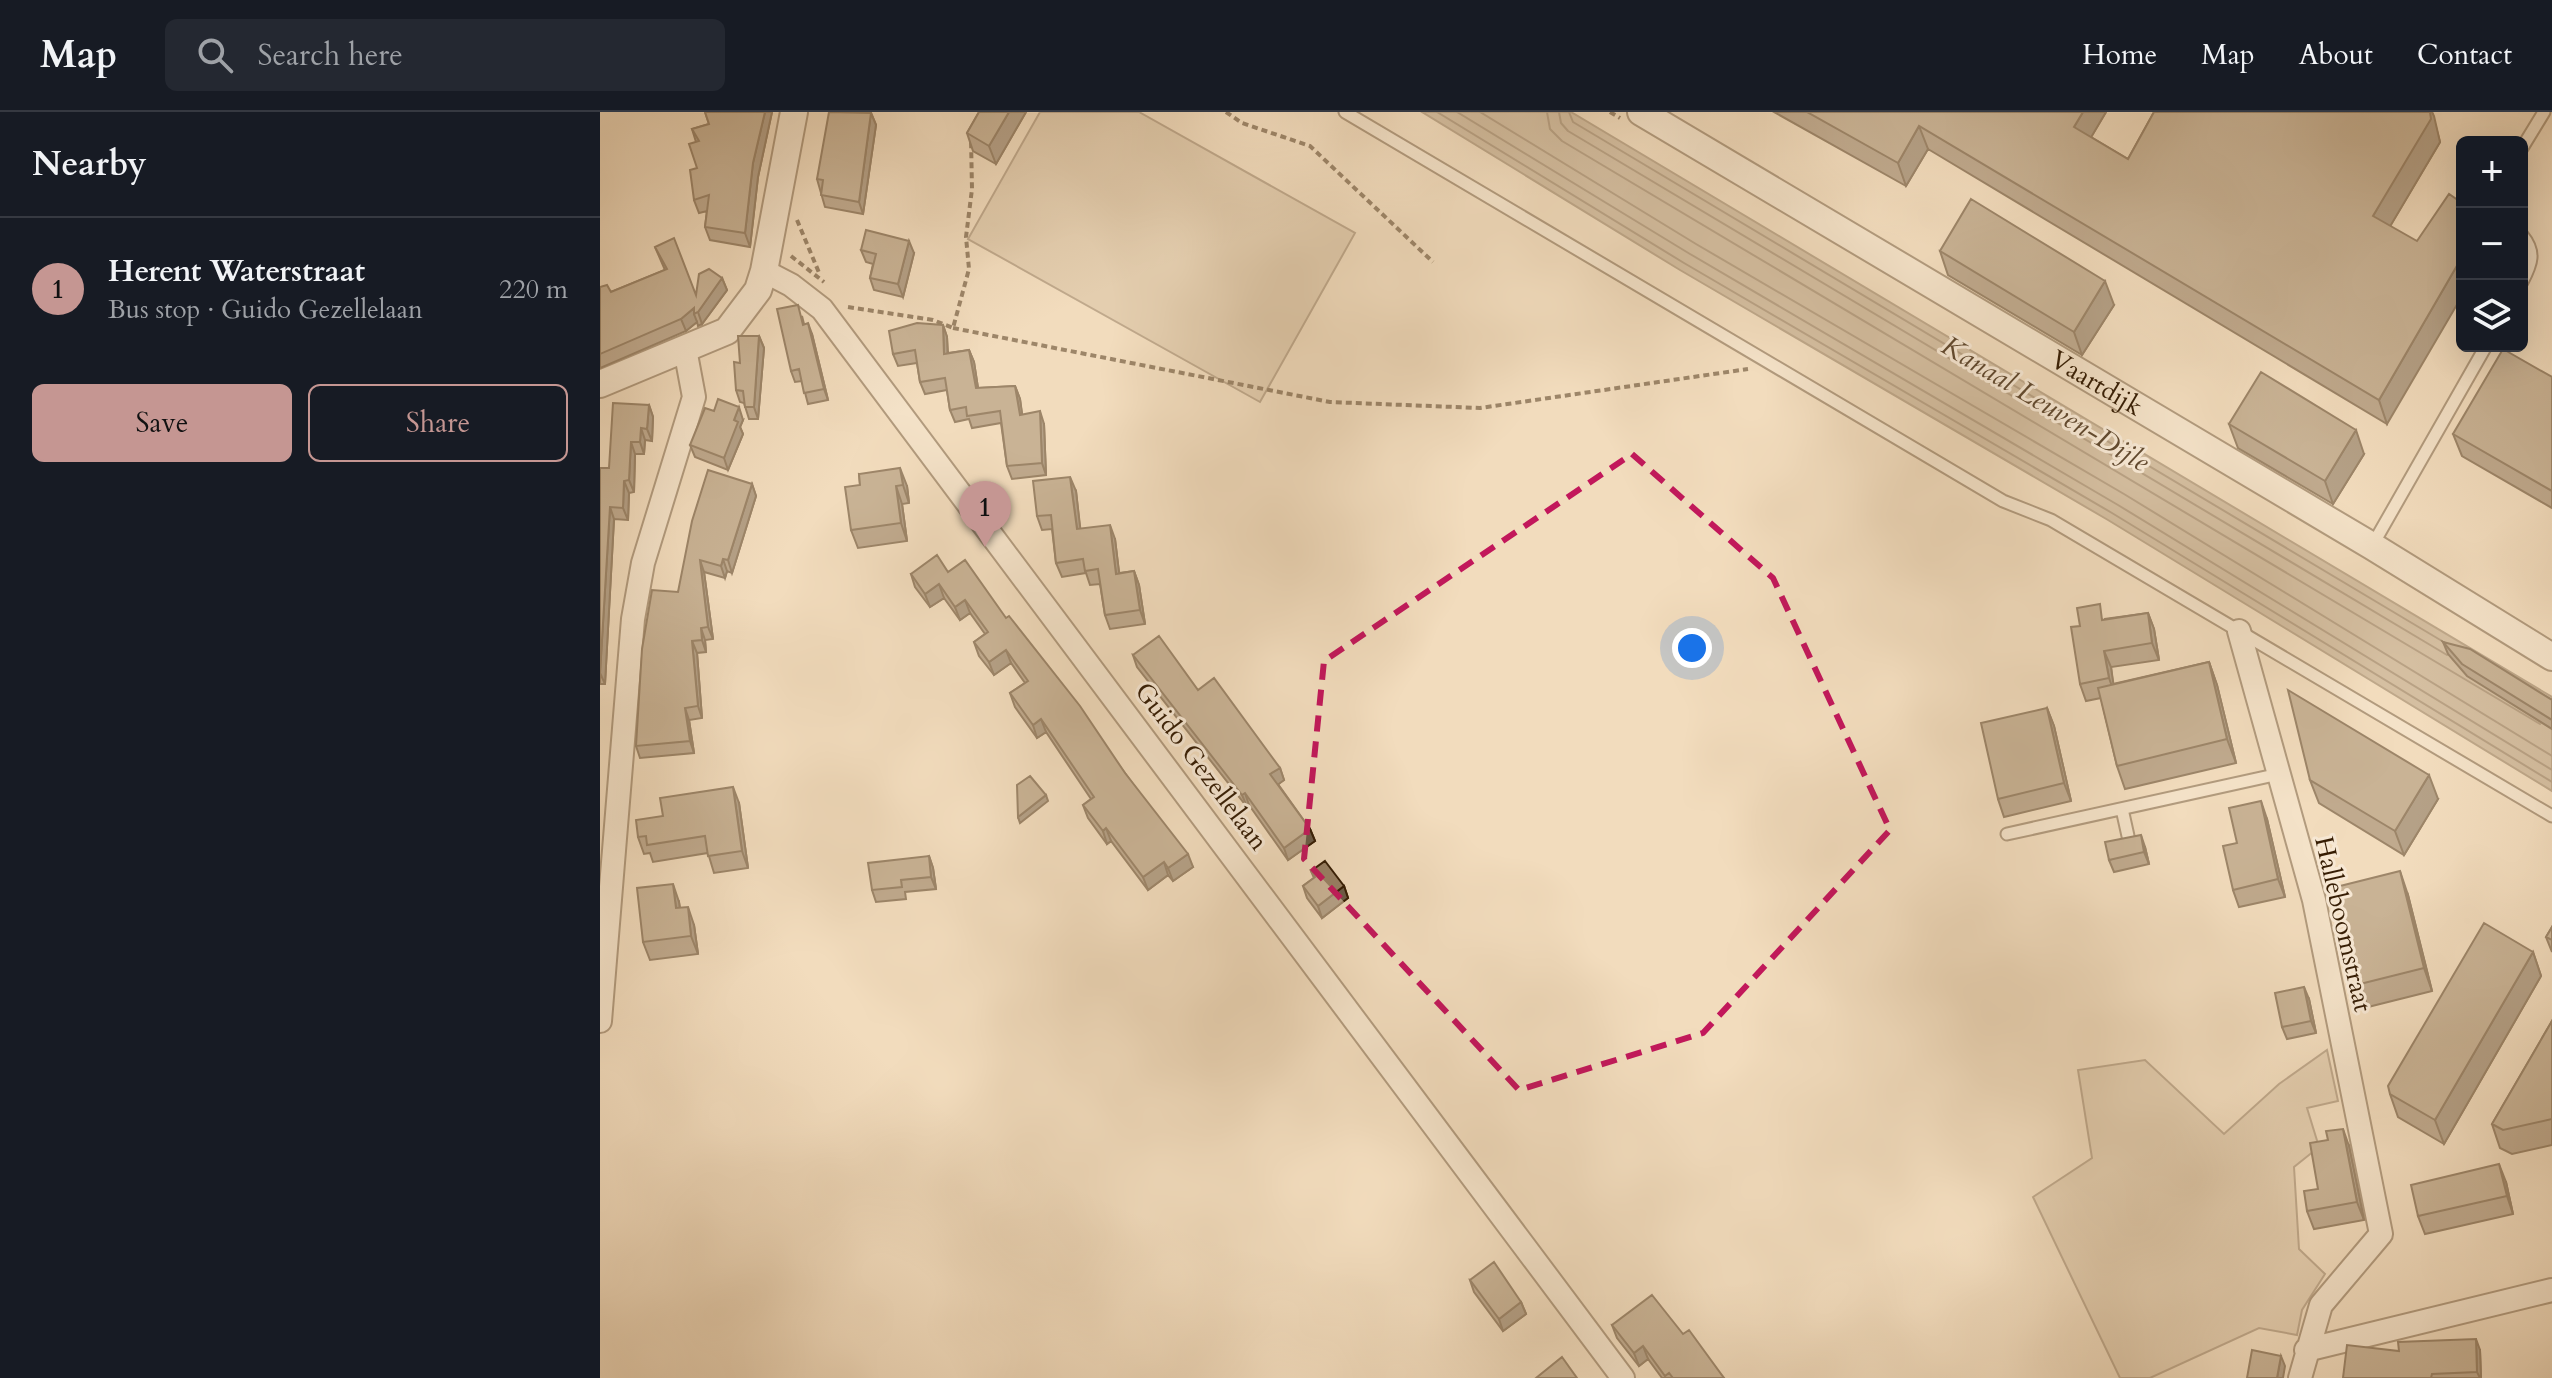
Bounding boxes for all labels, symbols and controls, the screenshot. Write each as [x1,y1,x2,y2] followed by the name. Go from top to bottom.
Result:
[165,19,725,91] search box
[40,29,117,81] text: Map
[193,33,237,77] icon: search
[257,35,403,76] text: Search here
[2082,36,2157,74] text: Home
[2201,36,2255,74] text: Map
[2299,36,2373,74] text: About
[2417,36,2512,74] text: Contact
[2456,136,2528,352] map controls
[2456,136,2528,208] button: +
[32,141,147,187] text: Nearby
[2456,208,2528,280] button: −
[108,251,365,292] text: Herent Waterstraat
[51,272,65,307] text: 1
[499,272,568,307] text: 220 m
[2456,280,2528,352] button: layers
[108,292,423,327] text: Bus stop · Guido Gezellelaan
[1934,327,2157,481] water label: Kanaal Leuven-Dijle
[2044,342,2149,424] street label: Vaartdijk
[32,384,292,462] button: Save
[308,384,568,462] button: Share
[959,481,1011,547] pin: 1
[1672,628,1712,668] your location
[1127,675,1276,858] street label: Guido Gezellelaan
[2306,833,2381,1015] street label: Halleboomstraat

